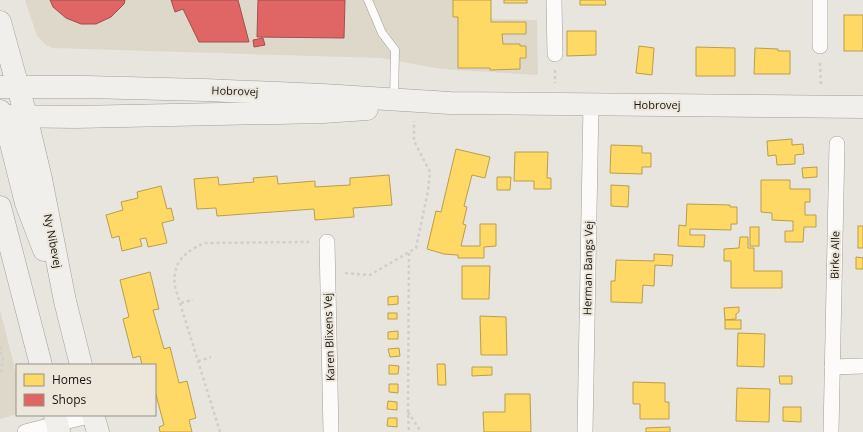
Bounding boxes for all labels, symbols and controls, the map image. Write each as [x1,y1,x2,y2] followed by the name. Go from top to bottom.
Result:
[211,82,259,99] street label: Hobrovej
[633,97,681,112] street label: Hobrovej
[41,212,66,269] street label: Ny Nibevej
[579,221,596,315] street label: Herman Bangs Vej
[827,231,842,279] street label: Birke Alle
[319,293,338,381] street label: Karen Blixens Vej
[16,364,156,416] legend
[52,371,92,388] text: Homes
[52,391,87,408] text: Shops

